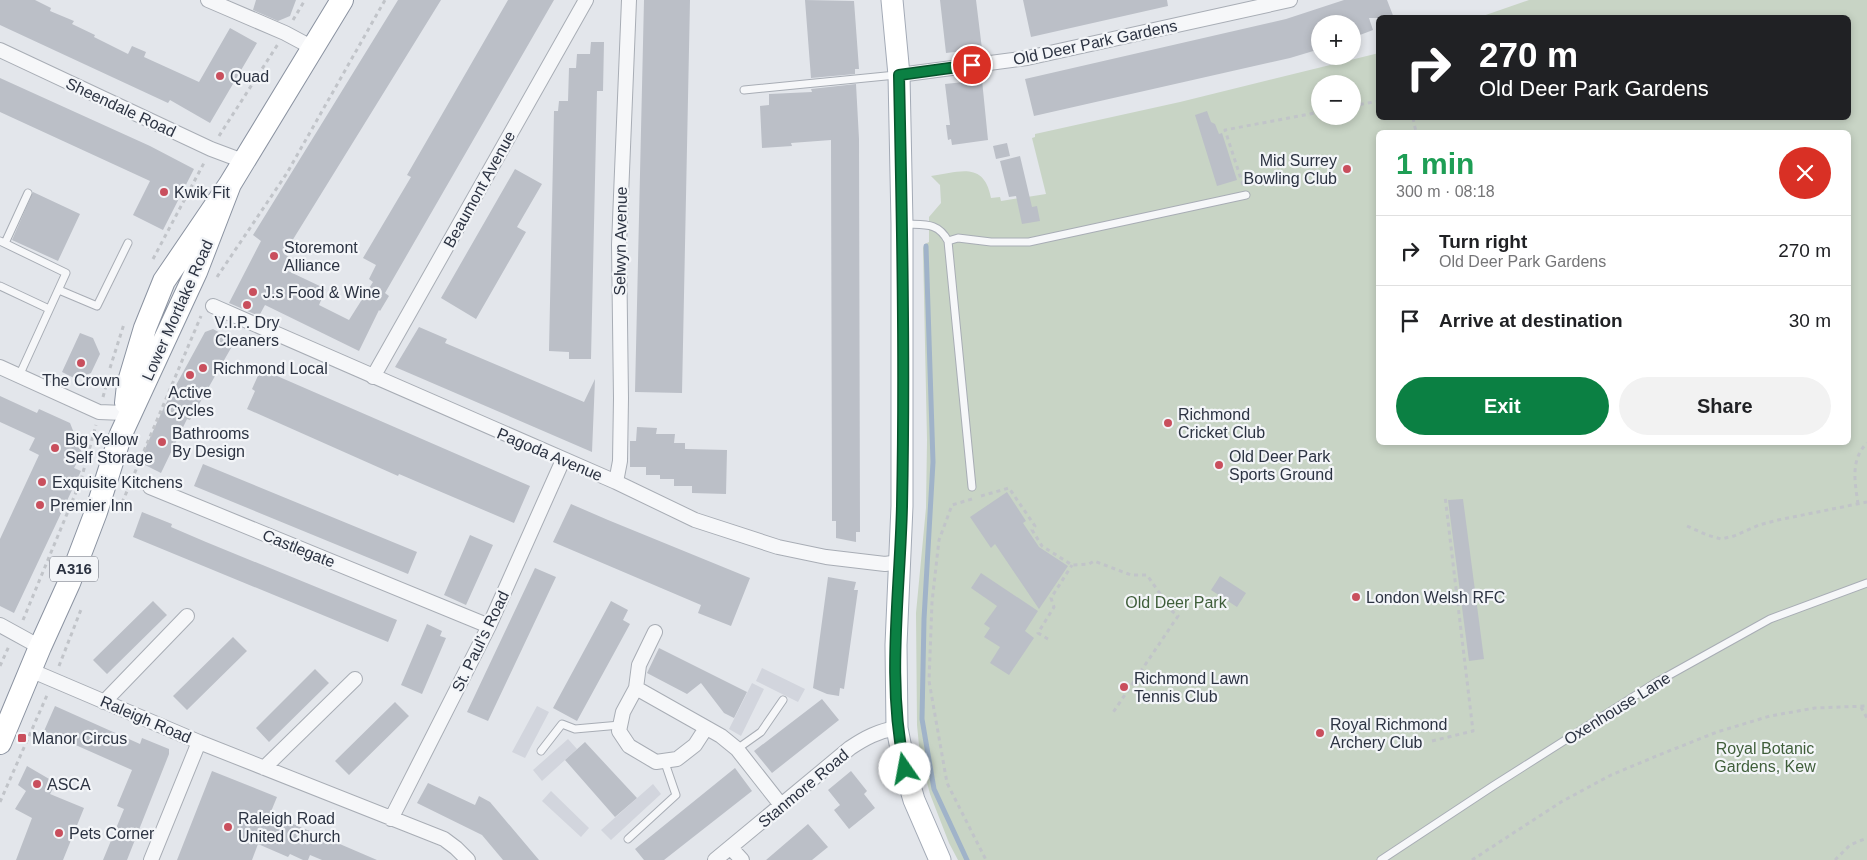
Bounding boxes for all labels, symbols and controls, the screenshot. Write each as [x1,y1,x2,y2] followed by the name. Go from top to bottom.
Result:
[1311,15,1361,125] map controls
[1311,15,1361,65] button: +
[1012,17,1179,68] street label: Old Deer Park Gardens
[1396,35,1461,100] icon: right
[1479,35,1578,74] text: 270 m
[951,44,993,86] pin
[958,51,986,79] icon: arrive
[230,68,269,85] place label: Quad
[214,70,226,82] marker: Quad
[63,75,178,140] street label: Sheendale Road
[1311,75,1361,125] button: −
[1479,76,1709,101] text: Old Deer Park Gardens
[440,128,519,250] street label: Beaumont Avenue
[1396,147,1474,180] text: 1 min
[1779,147,1831,199] button: close
[1244,152,1337,187] place label: Mid Surrey Bowling Club
[1341,163,1353,175] marker: Mid Surrey Bowling Club
[1396,183,1495,200] text: 300 m · 08:18
[174,184,231,201] place label: Kwik Fit
[158,186,170,198] marker: Kwik Fit
[611,186,630,296] street label: Selwyn Avenue
[1439,231,1527,252] text: Turn right
[139,237,216,383] street label: Lower Mortlake Road
[1396,237,1424,265] icon: right
[284,239,358,274] place label: Storemont Alliance
[1778,240,1831,261] text: 270 m
[268,250,280,262] marker: Storemont Alliance
[1439,253,1606,270] text: Old Deer Park Gardens
[263,284,380,301] place label: J.s Food & Wine
[247,286,259,298] marker: J.s Food & Wine
[241,299,253,311] marker: V.I.P. Dry Cleaners
[1396,307,1424,335] icon: arrive
[1439,310,1623,331] text: Arrive at destination
[1789,310,1831,331] text: 30 m
[215,314,279,349] place label: V.I.P. Dry Cleaners
[75,357,87,369] marker: The Crown
[213,360,328,377] place label: Richmond Local
[197,362,209,374] marker: Richmond Local
[184,369,196,381] marker: Active Cycles
[42,372,120,389] place label: The Crown
[1396,377,1609,435] button: Exit
[1619,377,1831,435] button: Share
[166,384,214,419] place label: Active Cycles
[1178,406,1265,441] place label: Richmond Cricket Club
[1162,417,1174,429] marker: Richmond Cricket Club
[172,425,249,460] place label: Bathrooms By Design
[495,425,605,484] street label: Pagoda Avenue
[65,431,153,466] place label: Big Yellow Self Storage
[156,436,168,448] marker: Bathrooms By Design
[49,442,61,454] marker: Big Yellow Self Storage
[1229,448,1333,483] place label: Old Deer Park Sports Ground
[1213,459,1225,471] marker: Old Deer Park Sports Ground
[52,474,183,491] place label: Exquisite Kitchens
[36,476,48,488] marker: Exquisite Kitchens
[50,497,133,514] place label: Premier Inn
[34,499,46,511] marker: Premier Inn
[260,526,338,571] street label: Castlegate
[50,556,98,582] road number: A316
[449,588,512,694] street label: St. Paul’s Road
[1366,589,1505,606] place label: London Welsh RFC
[1350,591,1362,603] marker: London Welsh RFC
[1125,594,1228,611] park label: Old Deer Park
[1561,669,1674,748] street label: Oxenhouse Lane
[1134,670,1249,705] place label: Richmond Lawn Tennis Club
[1118,681,1130,693] marker: Richmond Lawn Tennis Club
[98,693,194,746] street label: Raleigh Road
[1330,716,1447,751] place label: Royal Richmond Archery Club
[1314,727,1326,739] marker: Royal Richmond Archery Club
[32,730,127,747] place label: Manor Circus
[16,732,28,744] marker: Manor Circus
[1714,740,1816,775] park label: Royal Botanic Gardens, Kew
[878,742,930,794] position arrow
[755,746,852,831] street label: Stanmore Road
[47,776,91,793] place label: ASCA
[31,778,43,790] marker: ASCA
[238,810,340,845] place label: Raleigh Road United Church
[222,821,234,833] marker: Raleigh Road United Church
[69,825,155,842] place label: Pets Corner
[53,827,65,839] marker: Pets Corner

